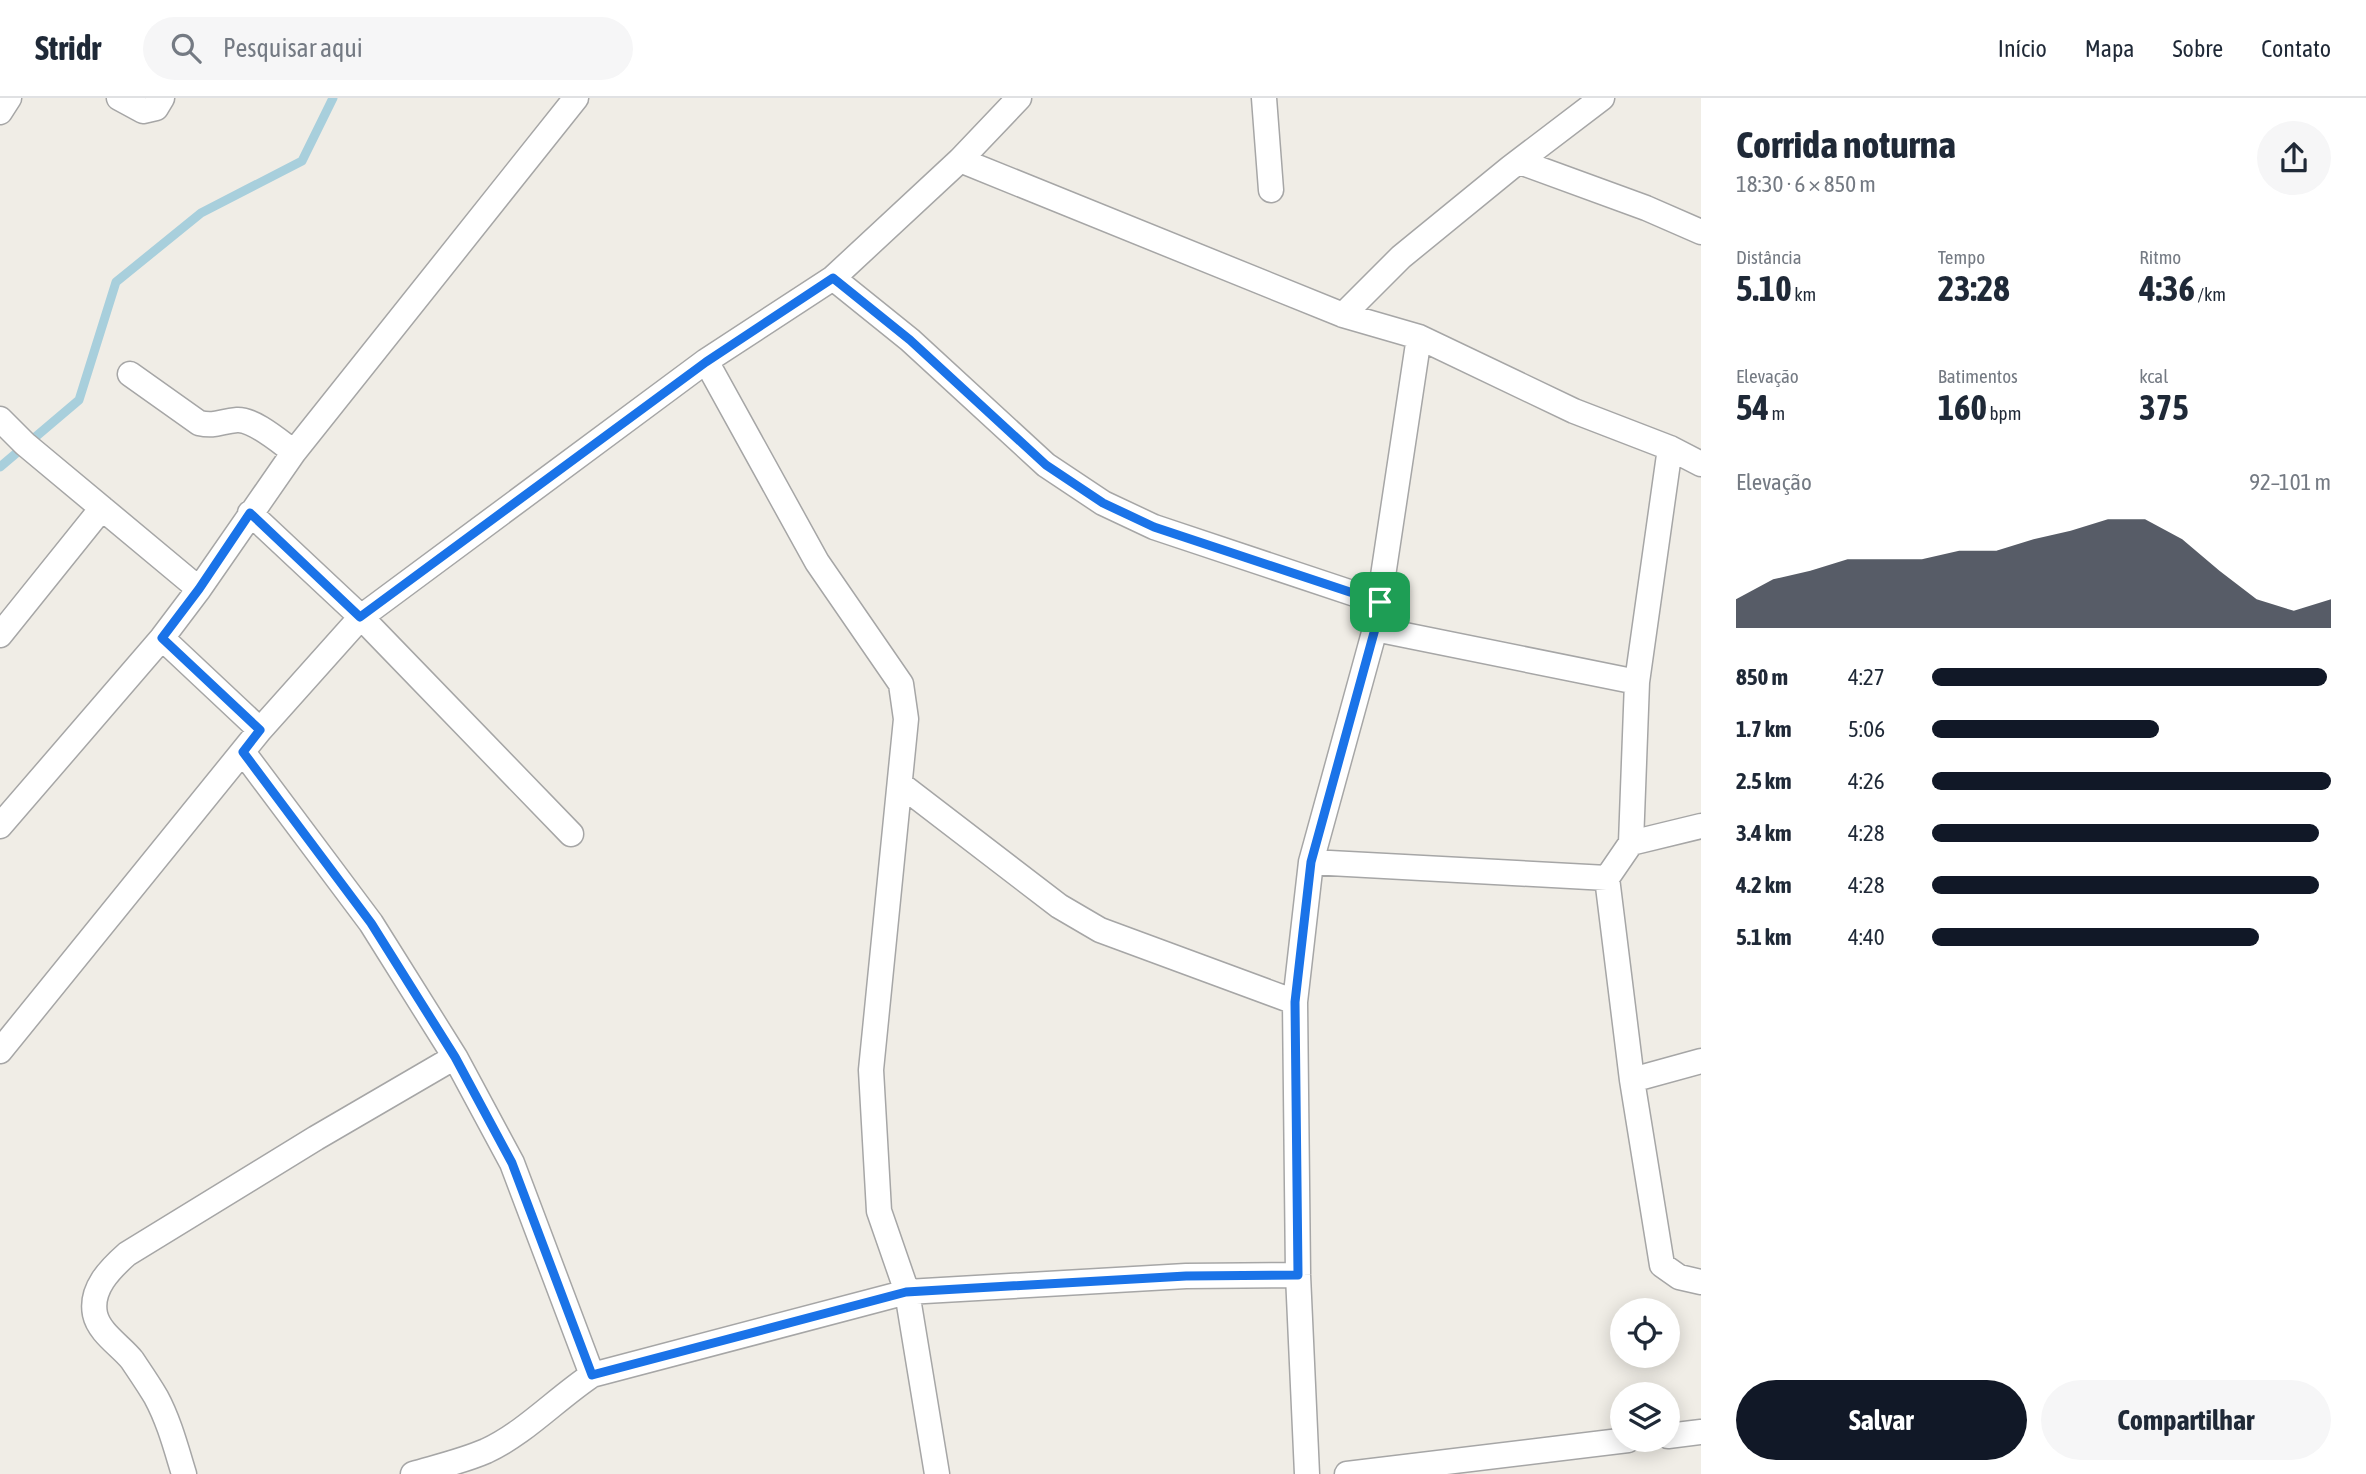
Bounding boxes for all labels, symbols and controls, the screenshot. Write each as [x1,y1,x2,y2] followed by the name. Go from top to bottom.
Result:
[143,17,633,80] search box
[35,29,101,67] text: Stridr
[167,29,205,67] icon: search
[223,33,363,63] text: Pesquisar aqui
[1998,35,2047,62] text: Início
[2085,35,2135,62] text: Mapa
[2173,35,2223,62] text: Sobre
[2261,35,2331,62] text: Contato
[2257,121,2331,195] button: share
[1736,123,1956,166] text: Corrida noturna
[1736,171,1876,197] text: 18:30 · 6 × 850 m
[1736,246,1801,268] text: Distância
[1938,246,1985,268] text: Tempo
[2139,246,2181,268] text: Ritmo
[1736,268,1792,308] text: 5.10
[1938,268,2010,308] text: 23:28
[2139,268,2195,308] text: 4:36
[1792,283,1816,305] text: km
[2195,283,2226,305] text: /km
[1736,365,1799,387] text: Elevação
[1938,365,2018,387] text: Batimentos
[2139,365,2168,387] text: kcal
[1736,387,1769,427] text: 54
[1938,387,1987,427] text: 160
[2139,387,2189,427] text: 375
[1769,402,1785,424] text: m
[1987,402,2021,424] text: bpm
[1736,469,1812,495] text: Elevação
[2249,469,2331,495] text: 92–101 m
[1350,572,1410,632] pin
[1361,583,1399,621] icon: arrive
[1736,664,1788,690] text: 850 m
[1848,664,1885,690] text: 4:27
[1736,716,1792,742] text: 1.7 km
[1848,716,1885,742] text: 5:06
[1736,768,1792,794] text: 2.5 km
[1848,768,1885,794] text: 4:26
[1736,820,1792,846] text: 3.4 km
[1848,820,1885,846] text: 4:28
[1736,872,1792,898] text: 4.2 km
[1848,872,1885,898] text: 4:28
[1736,924,1792,950] text: 5.1 km
[1848,924,1885,950] text: 4:40
[1610,1298,1680,1452] map controls
[1610,1298,1680,1368] button: locate
[1736,1380,2027,1460] button: Salvar
[2041,1380,2331,1460] button: Compartilhar
[1610,1382,1680,1452] button: layers

